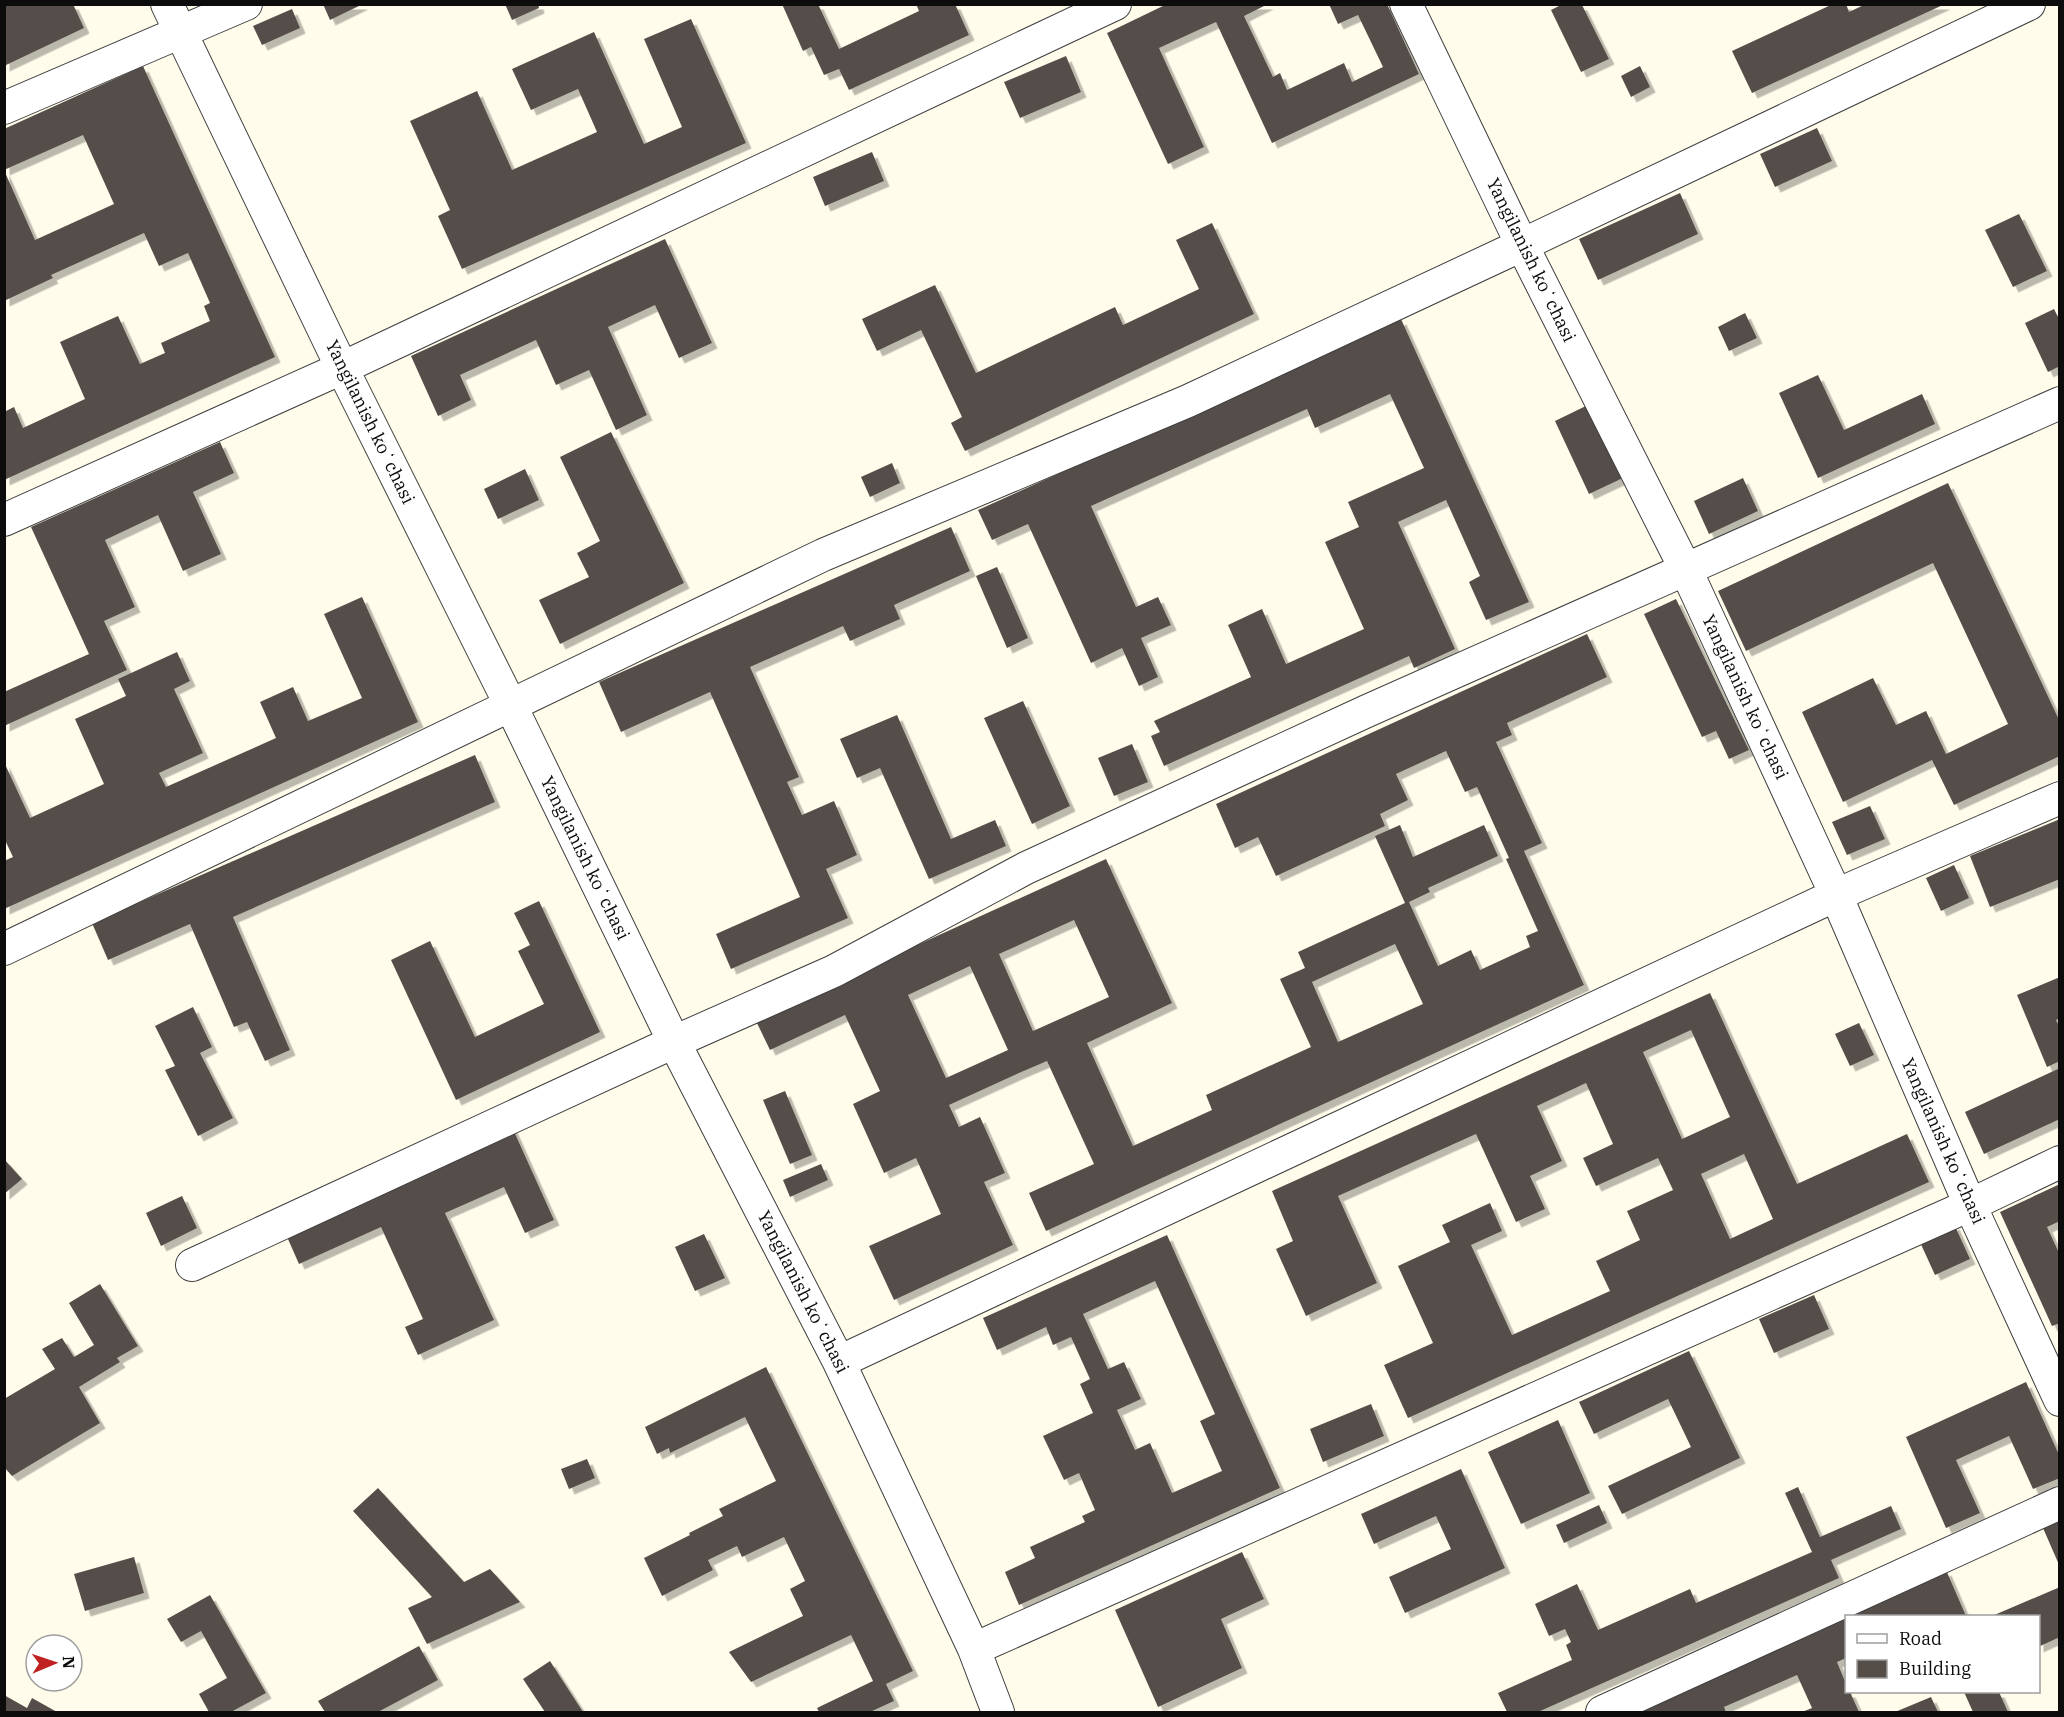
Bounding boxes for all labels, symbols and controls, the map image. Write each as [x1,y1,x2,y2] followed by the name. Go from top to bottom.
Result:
[1482,174,1581,346] street label: Yangilanish koʻchasi
[321,336,420,508] street label: Yangilanish koʻchasi
[1697,611,1794,783] street label: Yangilanish koʻchasi
[536,772,635,944] street label: Yangilanish koʻchasi
[1896,1054,1991,1228] street label: Yangilanish koʻchasi
[752,1207,855,1377] street label: Yangilanish koʻchasi
[1845,1615,2040,1693] legend
[1899,1627,1942,1650] text: Road
[24,1633,84,1693] north arrow
[59,1656,79,1669] text: N
[1899,1657,1971,1680] text: Building

